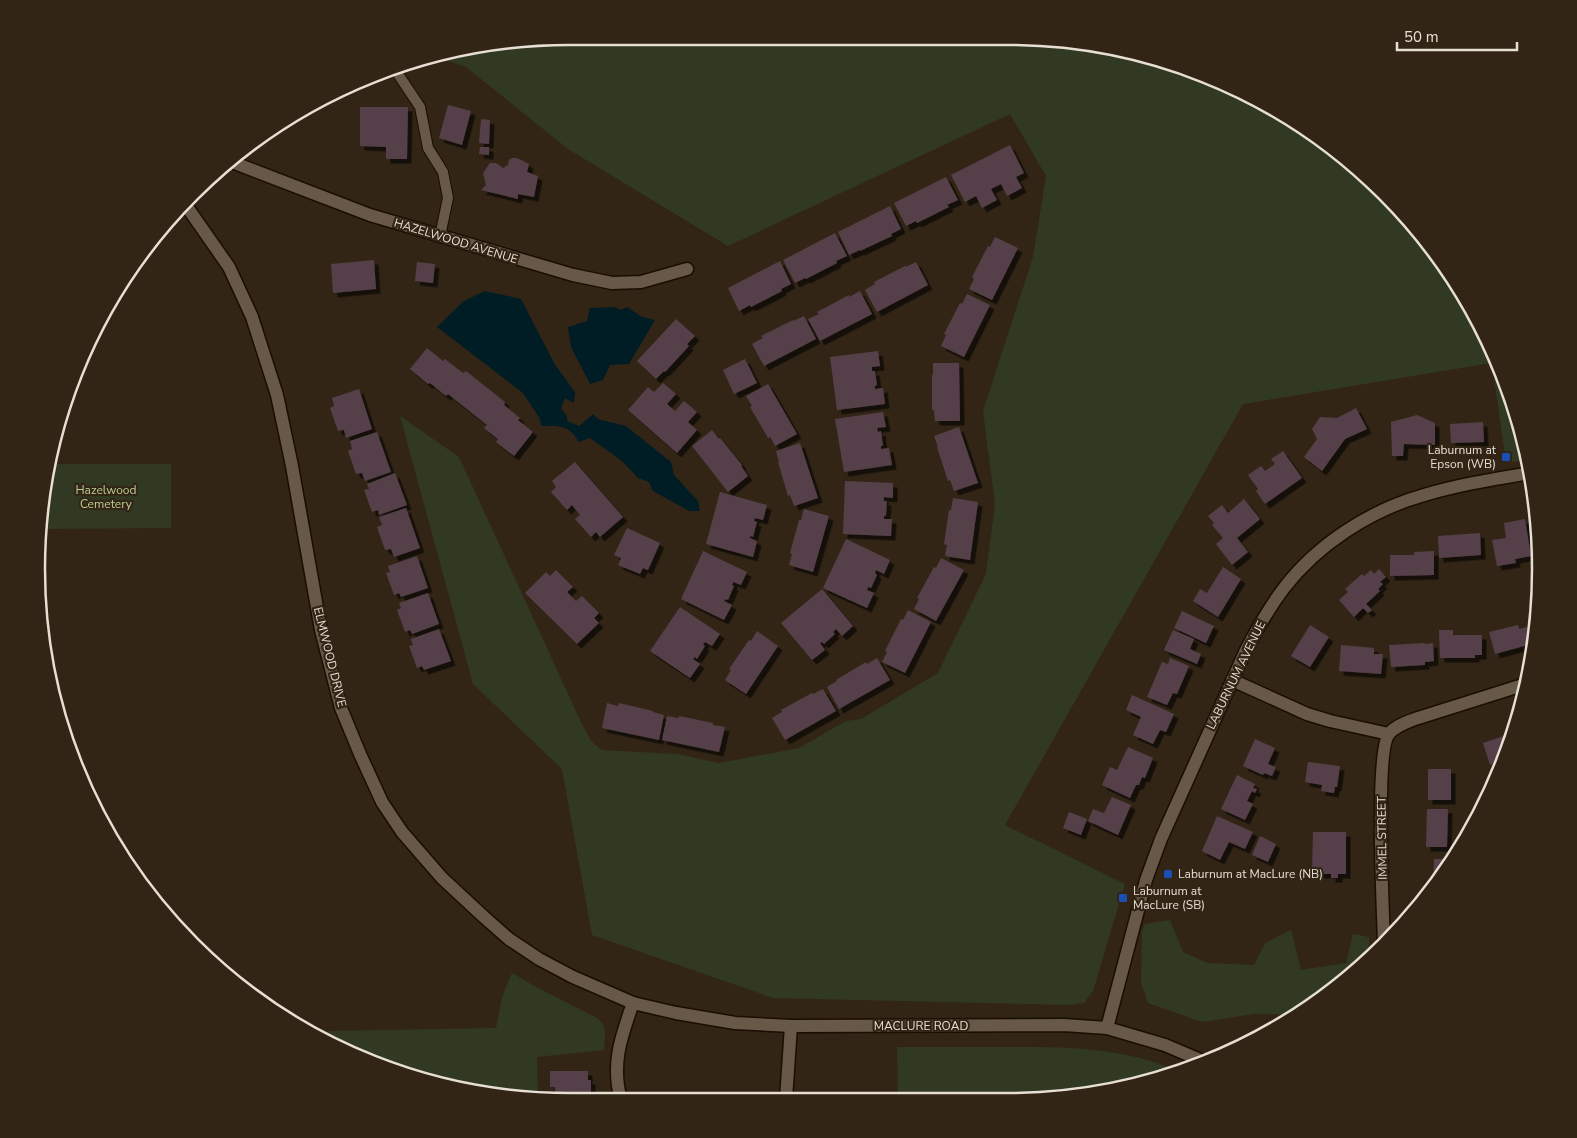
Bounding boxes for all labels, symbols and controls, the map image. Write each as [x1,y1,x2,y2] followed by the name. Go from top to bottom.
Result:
[1397,20,1517,52] scale bar
[1404,27,1439,47] text: 50 m
[392,215,520,267] street label: HAZELWOOD AVENUE
[1428,442,1497,472] place label: Laburnum at Epson (WB)
[1500,451,1512,463] marker: Laburnum at Epson (WB)
[75,482,137,512] park label: Hazelwood Cemetery
[310,605,350,709] street label: ELMWOOD DRIVE
[1203,618,1269,732] street label: LABURNUM AVENUE
[1373,795,1391,880] street label: IMMEL STREET
[1178,866,1323,882] place label: Laburnum at MacLure (NB)
[1162,868,1174,880] marker: Laburnum at MacLure (NB)
[1133,883,1205,913] place label: Laburnum at MacLure (SB)
[1117,892,1129,904] marker: Laburnum at MacLure (SB)
[874,1018,968,1034] street label: MACLURE ROAD

